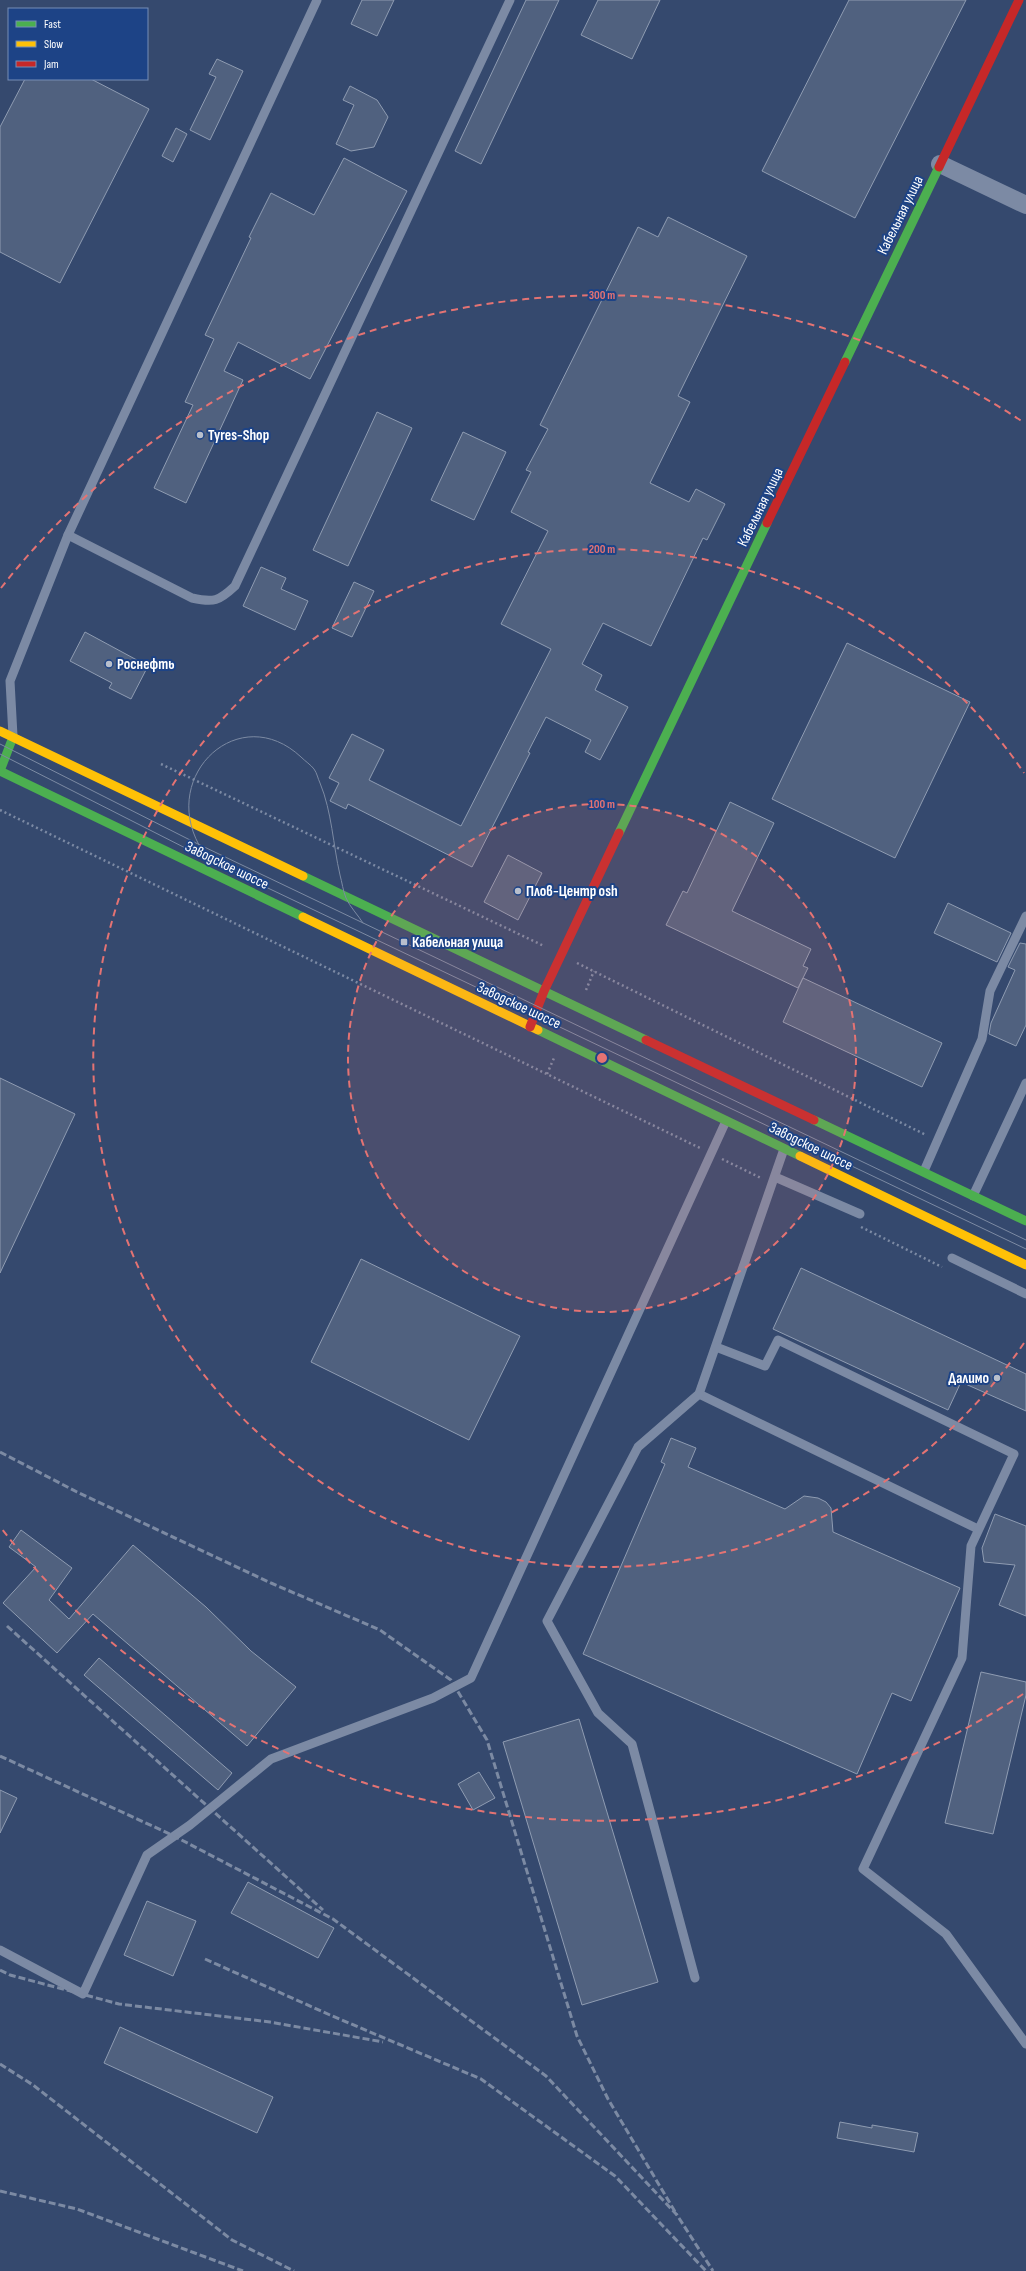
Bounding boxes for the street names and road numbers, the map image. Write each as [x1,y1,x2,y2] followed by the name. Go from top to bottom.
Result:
[873,172,928,258] street label: Кабельная улица
[733,464,788,550] street label: Кабельная улица
[182,837,272,894] street label: Заводское шоссе
[474,978,564,1033] street label: Заводское шоссе
[766,1118,856,1175] street label: Заводское шоссе

